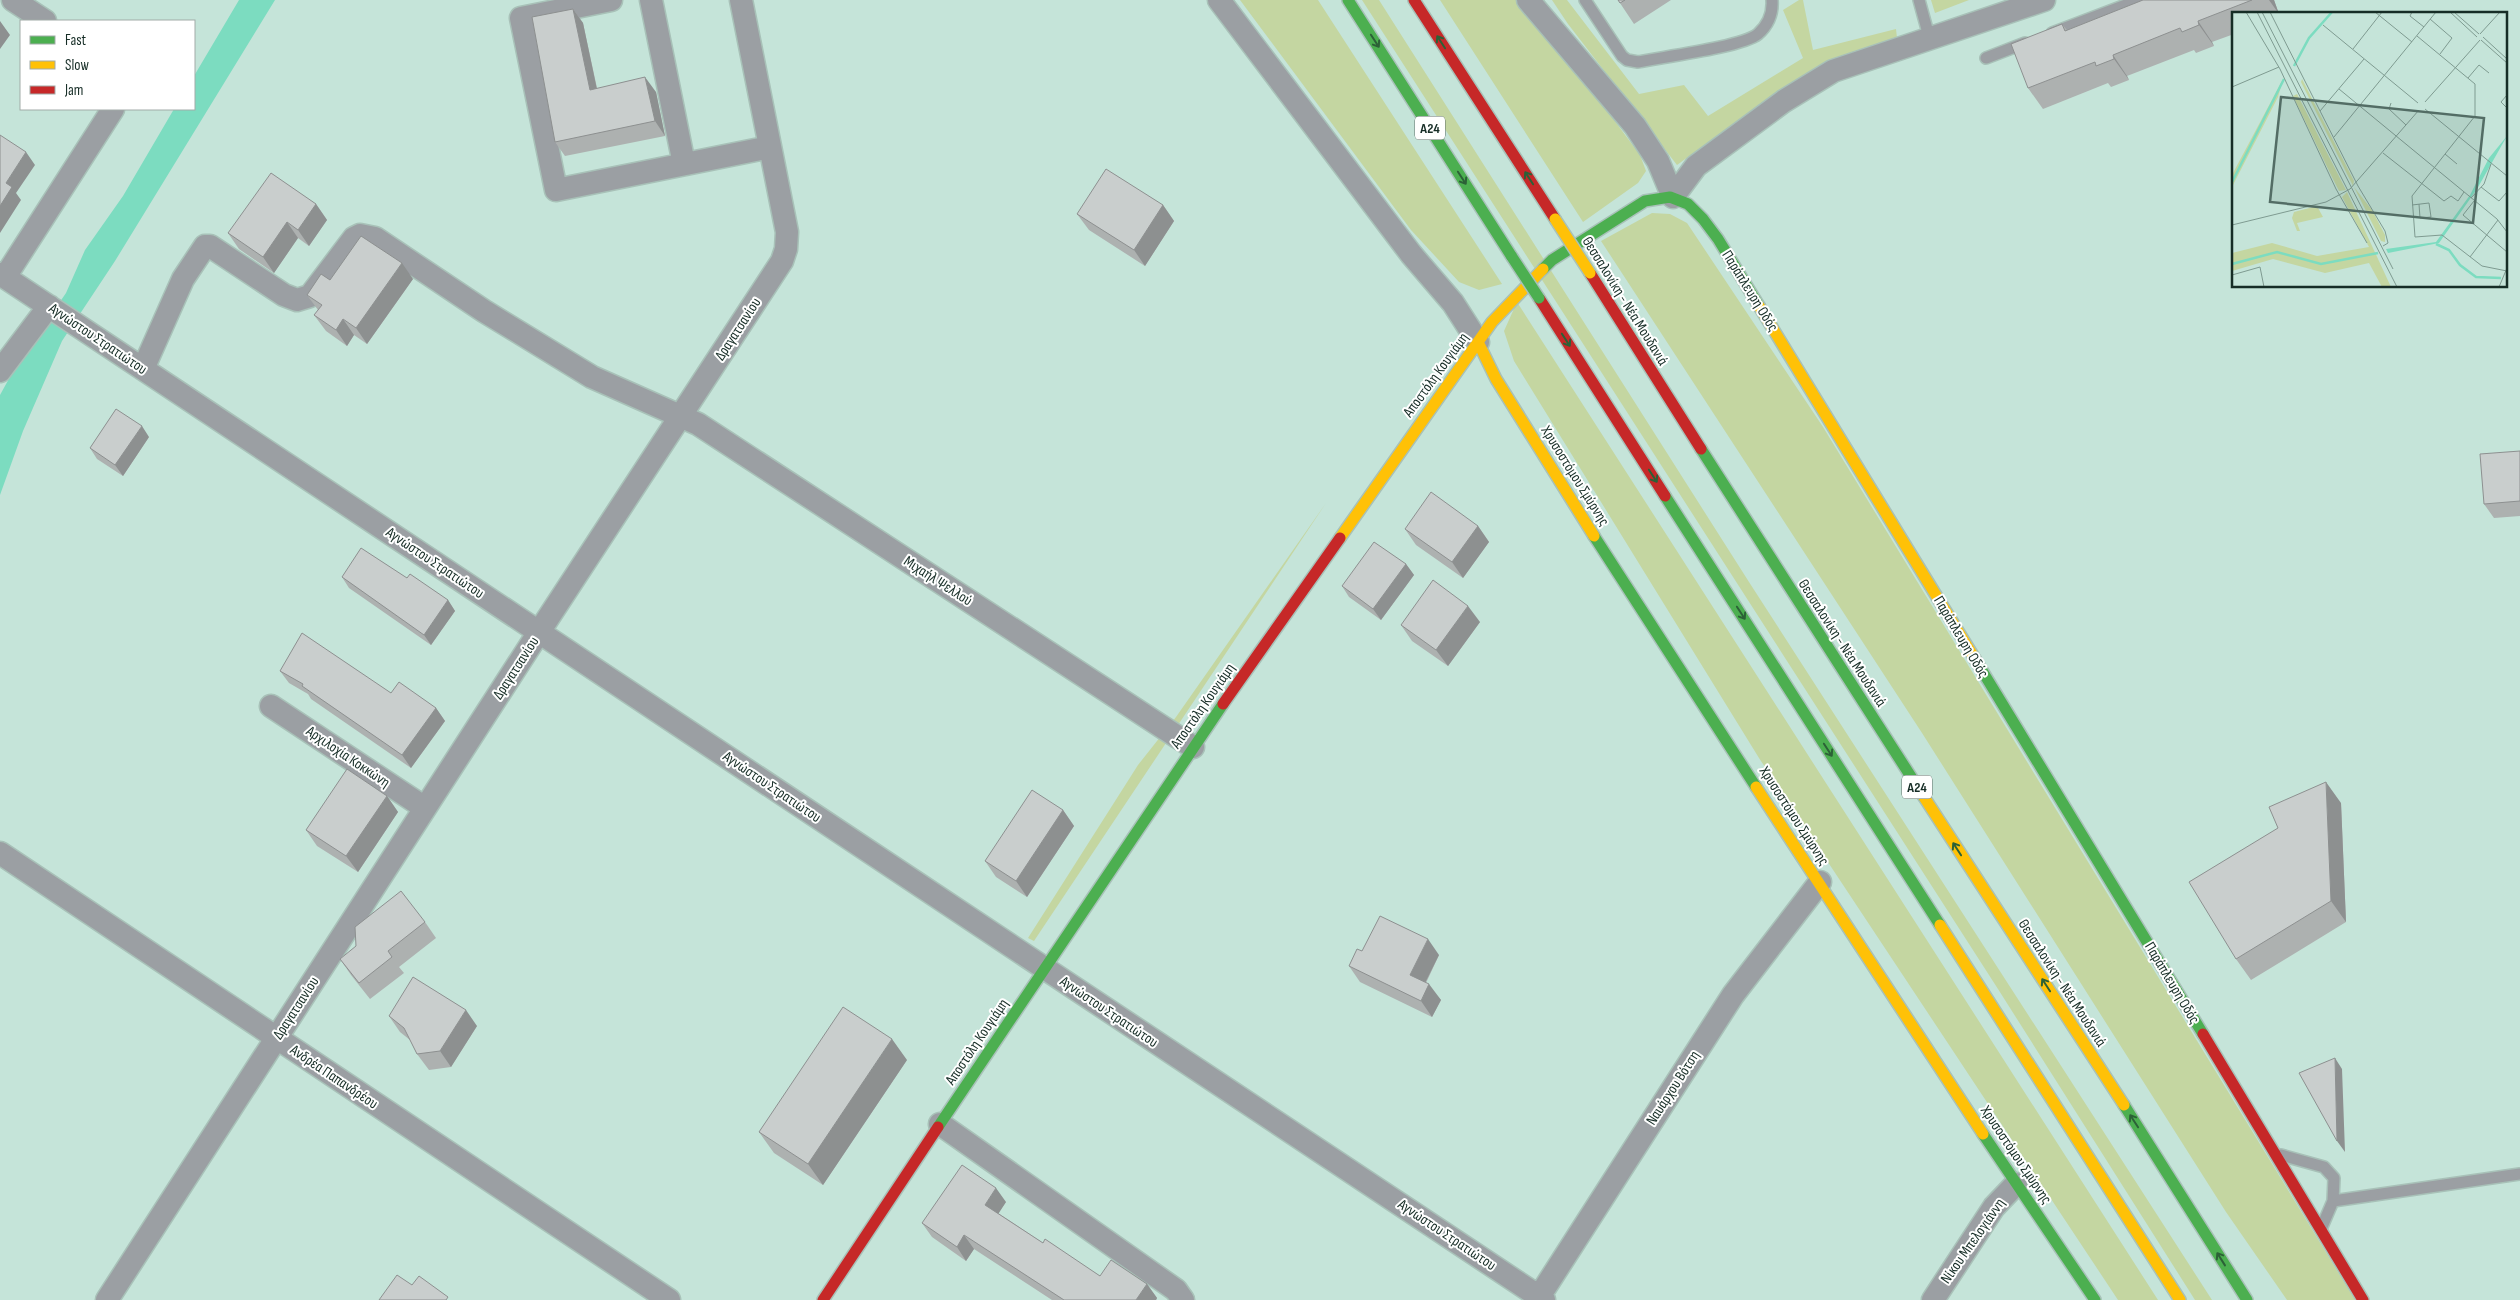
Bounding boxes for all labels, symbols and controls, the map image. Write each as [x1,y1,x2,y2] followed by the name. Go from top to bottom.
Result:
[2232,12,2508,288] inset map
[20,20,195,110] legend
[65,31,87,50] text: Fast
[1369,34,1380,48] one-way arrow
[1435,35,1445,49] one-way arrow
[65,56,89,75] text: Slow
[64,81,83,100] text: Jam
[1415,116,1445,140] road number: Α24
[1457,171,1467,185] one-way arrow
[1523,172,1533,186] one-way arrow
[1578,233,1673,369] street label: Θεσσαλονίκη - Νέα Μουδανιά
[1718,247,1782,335] street label: Παράπλευρη Οδός
[711,294,765,364] street label: Δραγατσανίου
[44,299,151,379] street label: Αγνώστου Στρατιώτου
[1398,329,1473,422] street label: Αποστόλη Κουγιάμη
[1561,332,1571,346] one-way arrow
[1536,422,1613,530] street label: Χρυσοστόμου Σμύρνης
[1648,469,1658,483] one-way arrow
[381,523,488,603] street label: Αγνώστου Στρατιώτου
[900,552,976,610] street label: Μιχαήλ Ψελλού
[1794,576,1891,711] street label: Θεσσαλονίκη - Νέα Μουδανιά
[1929,593,1993,681] street label: Παράπλευρη Οδός
[1736,606,1746,620] one-way arrow
[489,633,543,703] street label: Δραγατσανίου
[1166,660,1239,753] street label: Αποστόλη Κουγιάμη
[302,721,394,792] street label: Αρχιλοχία Κοκκώνη
[1824,743,1834,757] one-way arrow
[718,747,825,827] street label: Αγνώστου Στρατιώτου
[1754,762,1833,869] street label: Χρυσοστόμου Σμύρνης
[1902,776,1932,799] road number: Α24
[1952,842,1962,856] one-way arrow
[2014,916,2111,1051] street label: Θεσσαλονίκη - Νέα Μουδανιά
[2140,939,2204,1027] street label: Παράπλευρη Οδός
[1055,972,1162,1052] street label: Αγνώστου Στρατιώτου
[269,973,323,1043] street label: Δραγατσανίου
[2040,978,2051,992] one-way arrow
[941,995,1013,1089] street label: Αποστόλη Κουγιάμη
[286,1040,382,1113] street label: Ανδρέα Παπανδρέου
[1642,1047,1704,1129] street label: Ναυάρχου Βότση
[1976,1101,2056,1208] street label: Χρυσοστόμου Σμύρνης
[2129,1115,2139,1129] one-way arrow
[1393,1195,1500,1275] street label: Αγνώστου Στρατιώτου
[1937,1195,2009,1287] street label: Νίκου Μπελογιάννη
[2216,1252,2226,1266] one-way arrow

